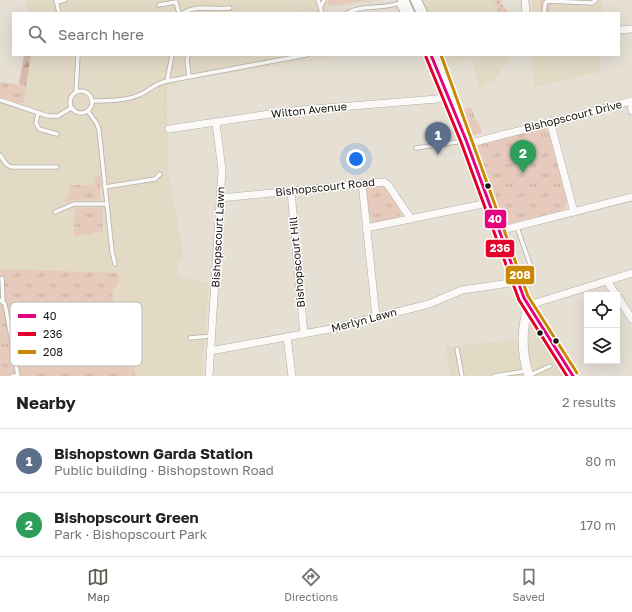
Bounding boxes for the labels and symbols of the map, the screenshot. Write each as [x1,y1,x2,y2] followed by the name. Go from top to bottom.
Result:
[523,97,623,134] street label: Bishopscourt Drive
[270,99,347,120] street label: Wilton Avenue
[425,122,451,155] pin: 1
[510,140,536,173] pin: 2
[346,149,366,169] your location
[275,175,375,198] street label: Bishopscourt Road
[483,181,493,191] unlabelled marker
[208,186,227,288] street label: Bishopscourt Lawn
[484,209,507,229] line badge: 40
[488,212,502,225] text: 40
[286,215,307,308] street label: Bishopscourt Hill
[485,239,515,258] line badge: 236
[490,241,510,254] text: 236
[505,265,535,285] line badge: 208
[510,268,530,281] text: 208
[10,302,142,366] legend
[330,305,398,335] street label: Merlyn Lawn
[43,309,57,322] text: 40
[43,327,63,340] text: 236
[535,328,545,338] unlabelled marker
[551,336,561,346] unlabelled marker
[43,345,63,358] text: 208

